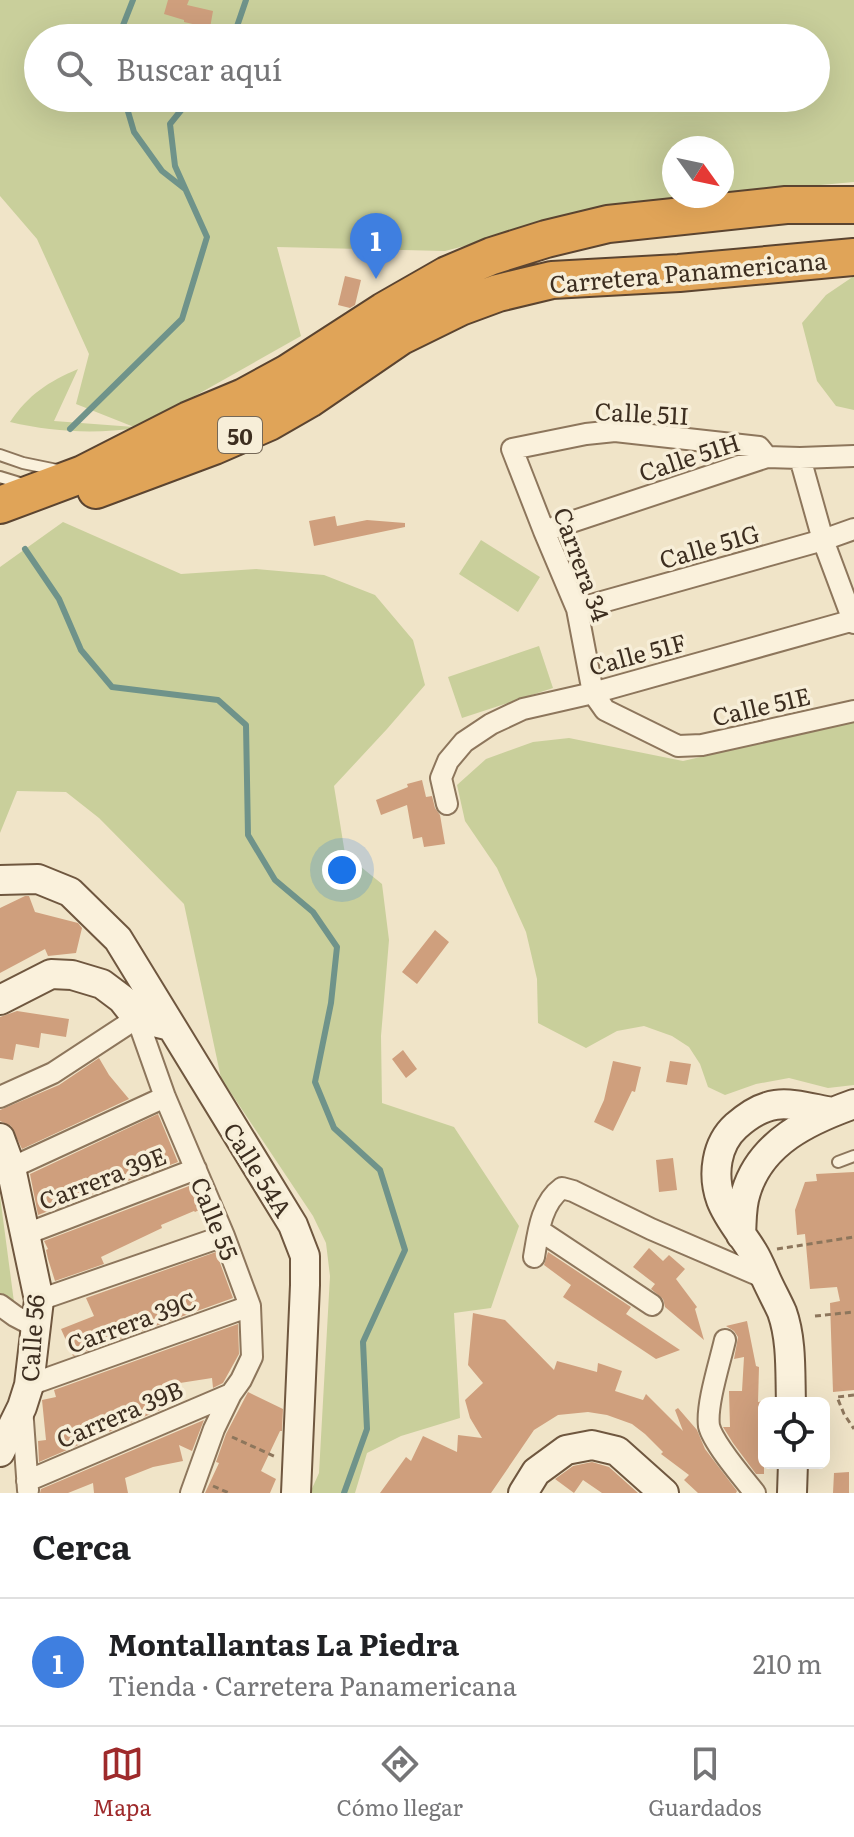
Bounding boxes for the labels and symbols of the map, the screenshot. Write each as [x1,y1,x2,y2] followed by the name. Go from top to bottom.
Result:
[662,136,734,208] north arrow
[350,213,402,279] pin: 1
[548,241,828,301] street label: Carretera Panamericana
[594,392,690,432] street label: Calle 51I
[218,417,262,453] road number: 50
[634,423,744,489] street label: Calle 51H
[546,502,620,626] street label: Carrera 34
[655,514,763,576] street label: Calle 51G
[585,623,689,683] street label: Calle 51F
[708,677,814,733] street label: Calle 51E
[322,850,362,890] your location
[216,1115,302,1223] street label: Calle 54A
[33,1137,171,1217] street label: Carrera 39E
[183,1171,249,1265] street label: Calle 55
[61,1281,201,1361] street label: Carrera 39C
[10,1293,52,1383] street label: Calle 56
[50,1371,188,1455] street label: Carrera 39B

